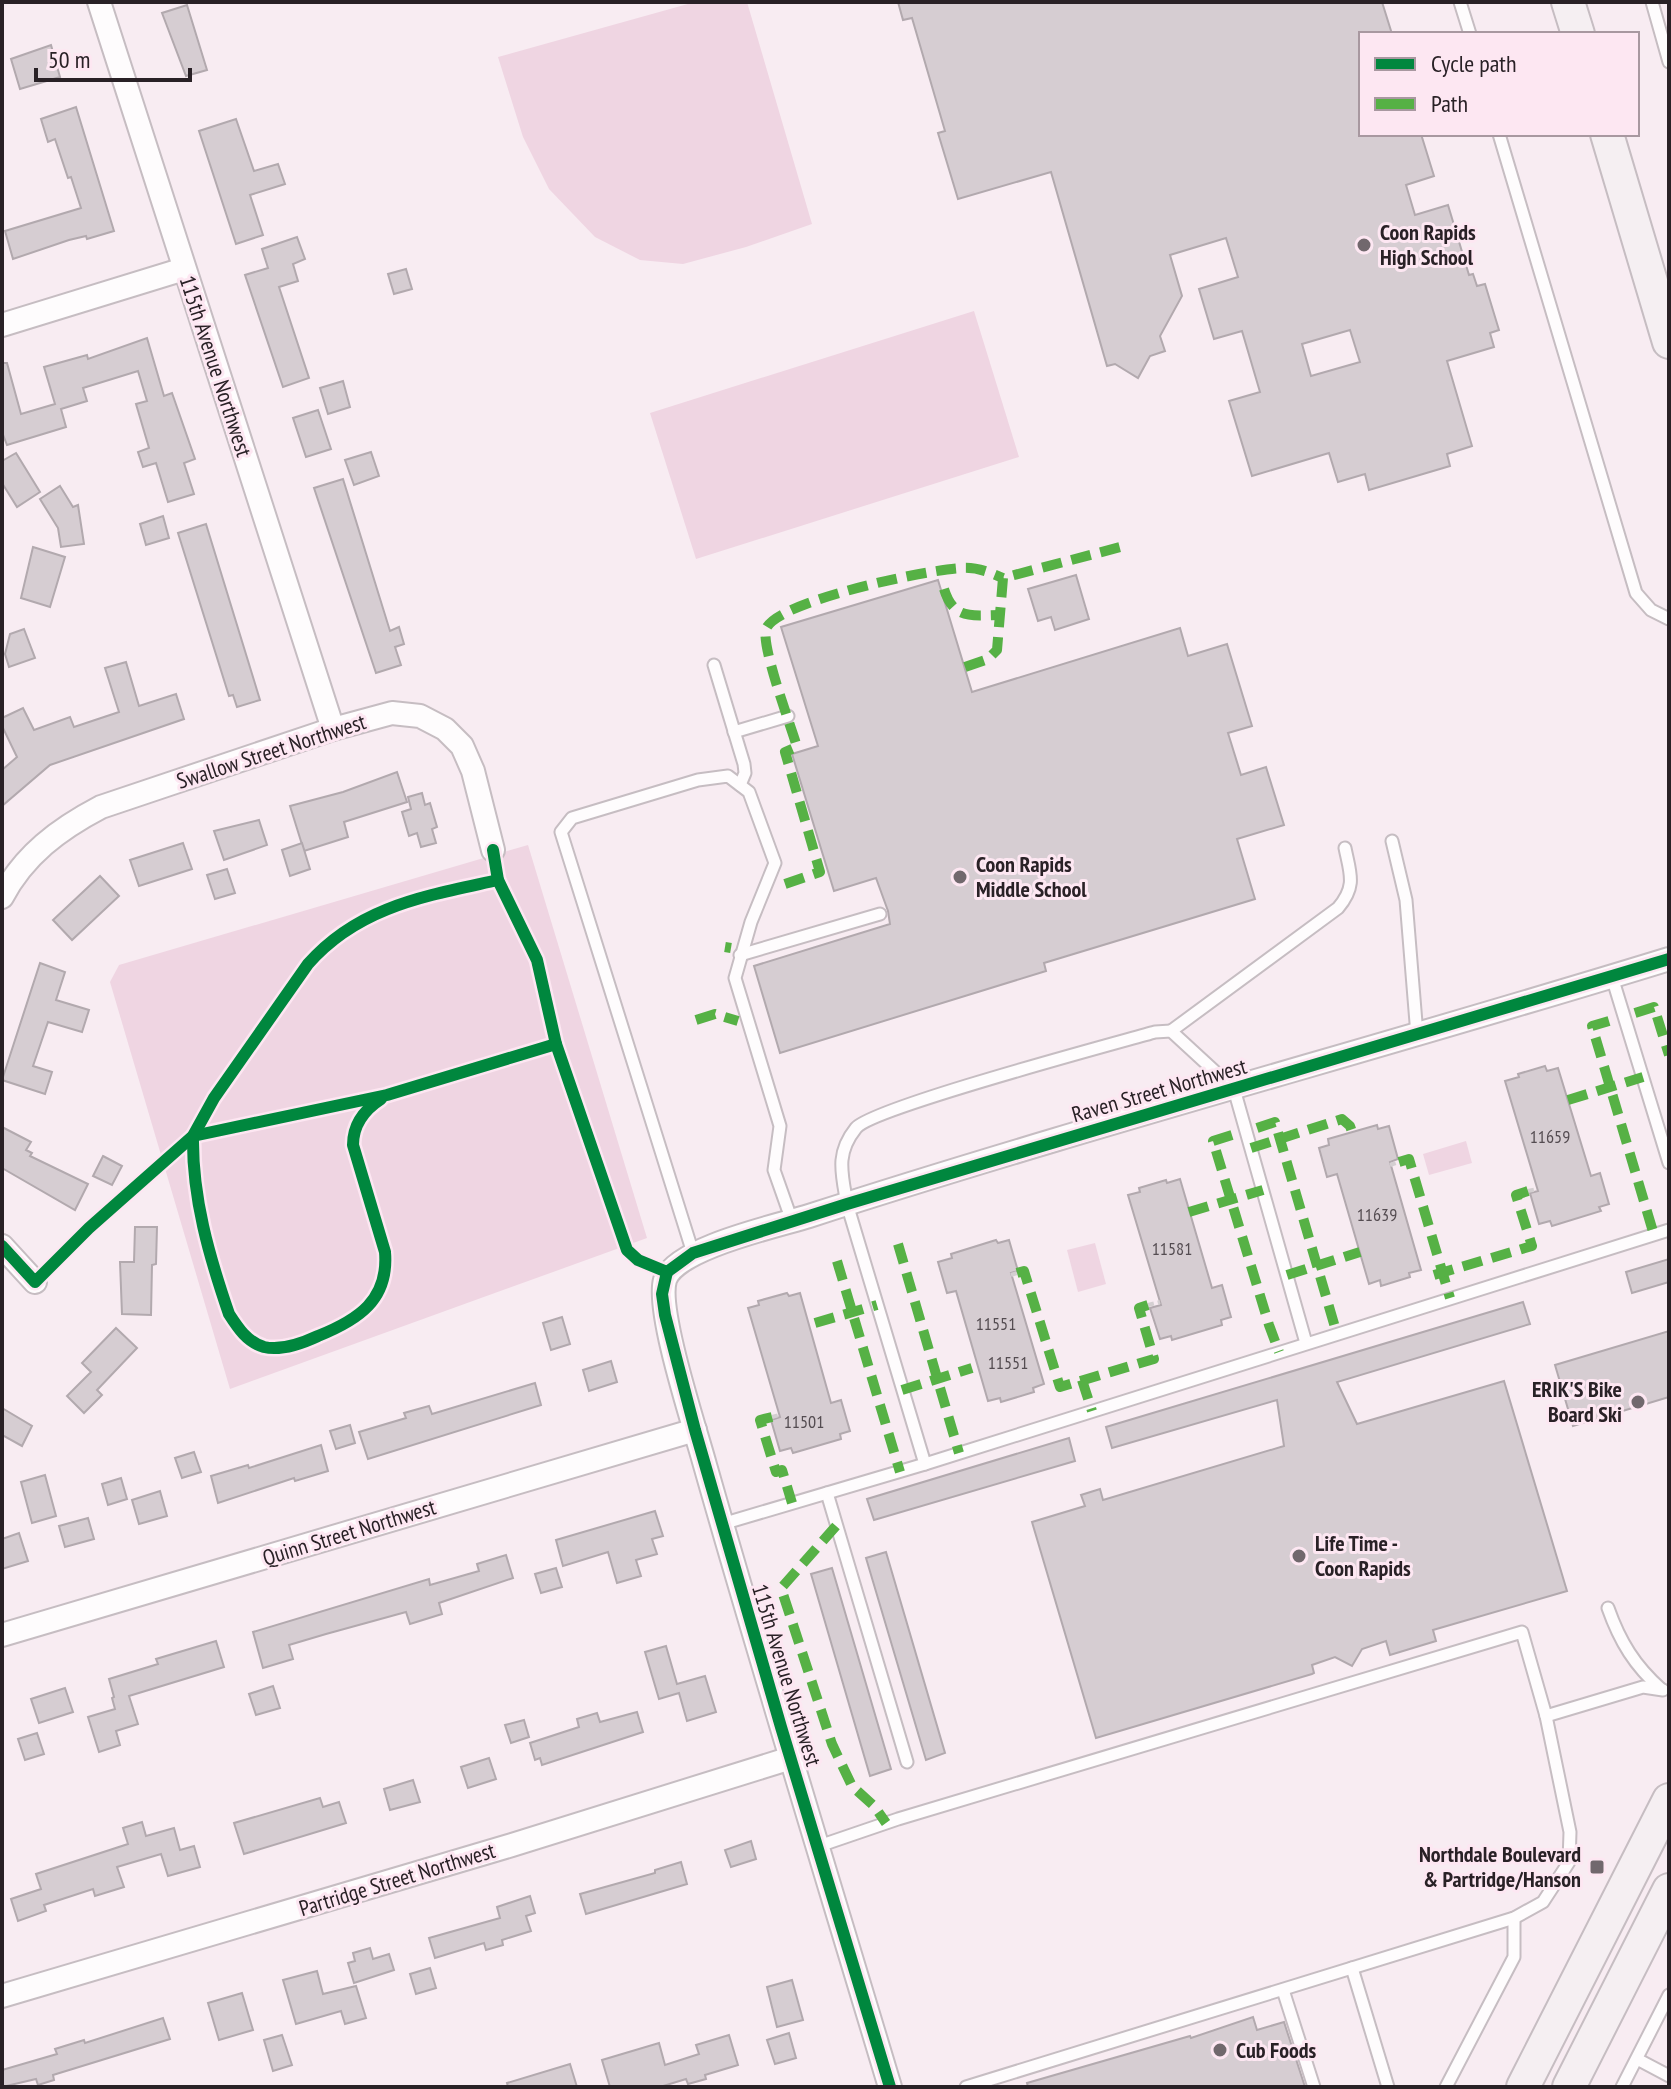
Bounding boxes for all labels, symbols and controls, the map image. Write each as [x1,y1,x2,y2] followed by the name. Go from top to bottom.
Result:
[36,32,190,82] scale bar
[1359,32,1639,136] legend
[48,44,90,75] text: 50 m
[1431,48,1517,79] text: Cycle path
[1431,88,1468,119] text: Path
[1380,218,1476,271] place label: Coon Rapids High School
[1355,236,1373,254] marker: Coon Rapids High School
[174,272,258,460] street label: 115th Avenue Northwest
[173,707,369,795] street label: Swallow Street Northwest
[976,850,1087,903] place label: Coon Rapids Middle School
[951,868,969,886] marker: Coon Rapids Middle School
[1068,1052,1250,1128] street label: Raven Street Northwest
[1530,1125,1570,1148] house number: 11659
[1357,1203,1397,1226] house number: 11639
[1152,1237,1192,1260] house number: 11581
[976,1312,1016,1335] house number: 11551
[988,1351,1028,1374] house number: 11551
[1532,1375,1622,1428] place label: ERIK'S Bike Board Ski
[1629,1393,1647,1411] marker: ERIK'S Bike Board Ski
[784,1410,824,1433] house number: 11501
[259,1492,439,1572] street label: Quinn Street Northwest
[1315,1529,1411,1582] place label: Life Time - Coon Rapids
[1290,1547,1308,1565] marker: Life Time - Coon Rapids
[746,1581,828,1769] street label: 115th Avenue Northwest
[296,1836,498,1922] street label: Partridge Street Northwest
[1419,1840,1581,1893] place label: Northdale Boulevard & Partridge/Hanson
[1588,1858,1606,1876] marker: Northdale Boulevard & Partridge/Hanson
[1236,2036,1317,2064] place label: Cub Foods
[1211,2041,1229,2059] marker: Cub Foods

